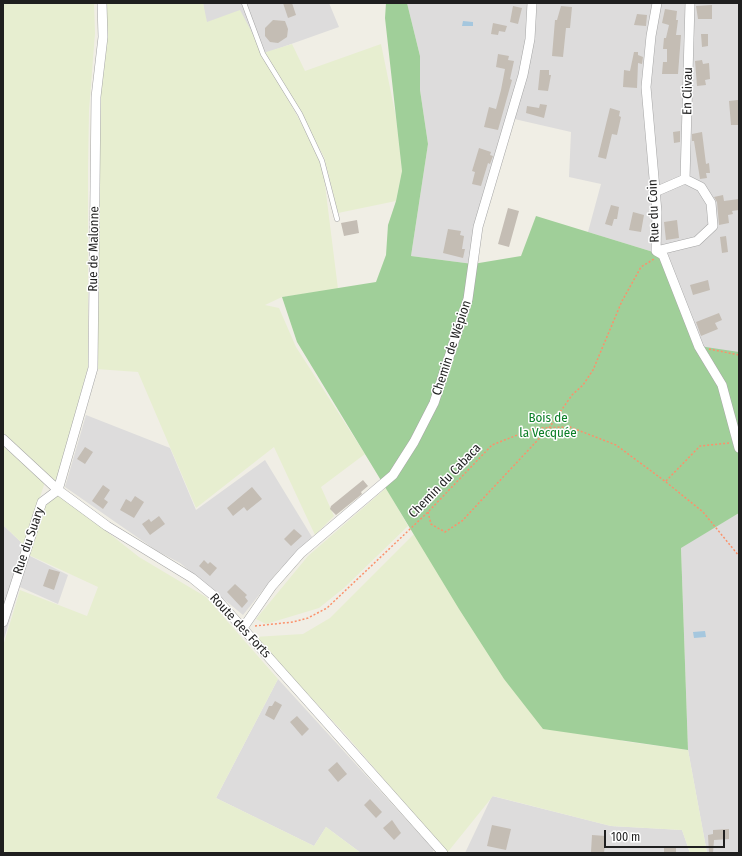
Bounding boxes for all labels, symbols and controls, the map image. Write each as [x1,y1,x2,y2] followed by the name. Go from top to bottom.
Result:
[680,67,696,115] street label: En Clivau
[645,179,663,243] street label: Rue du Coin
[85,206,103,292] street label: Rue de Malonne
[429,298,475,398] street label: Chemin de Wépion
[519,410,577,441] park label: Bois de la Vecquée
[406,440,484,522] street label: Chemin du Cabaca
[10,505,48,577] street label: Rue du Suary
[206,591,274,661] street label: Route des Forts
[606,822,727,848] scale bar
[611,830,640,844] text: 100 m

